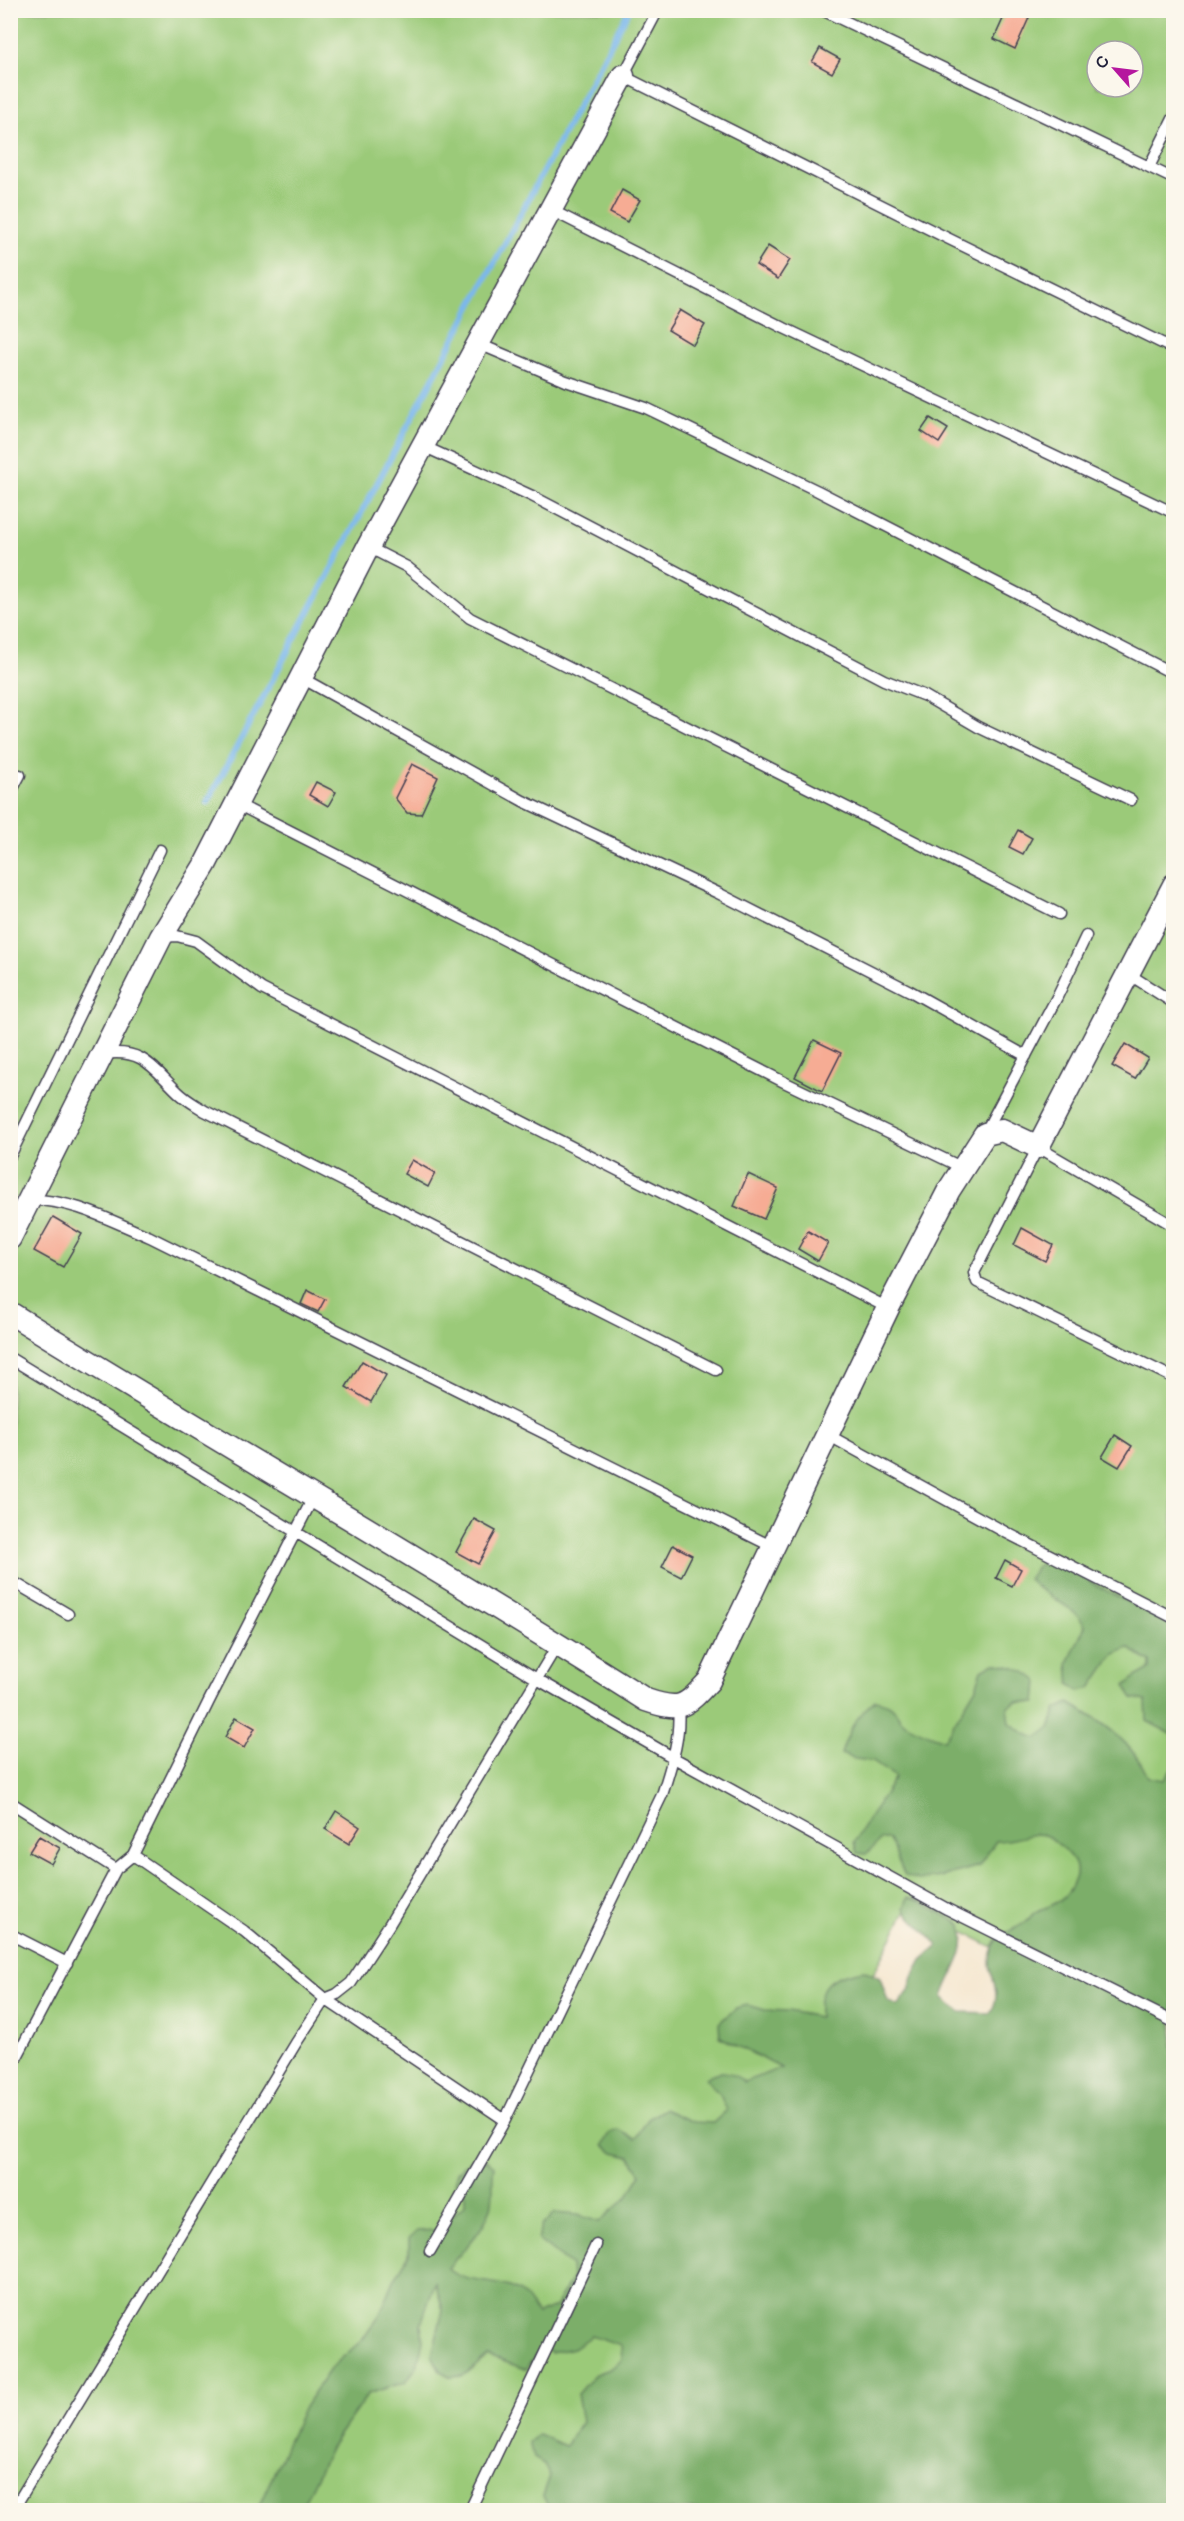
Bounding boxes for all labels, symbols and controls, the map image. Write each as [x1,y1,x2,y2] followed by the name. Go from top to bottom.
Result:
[1085,39,1145,99] north arrow
[1092,53,1114,72] text: С

